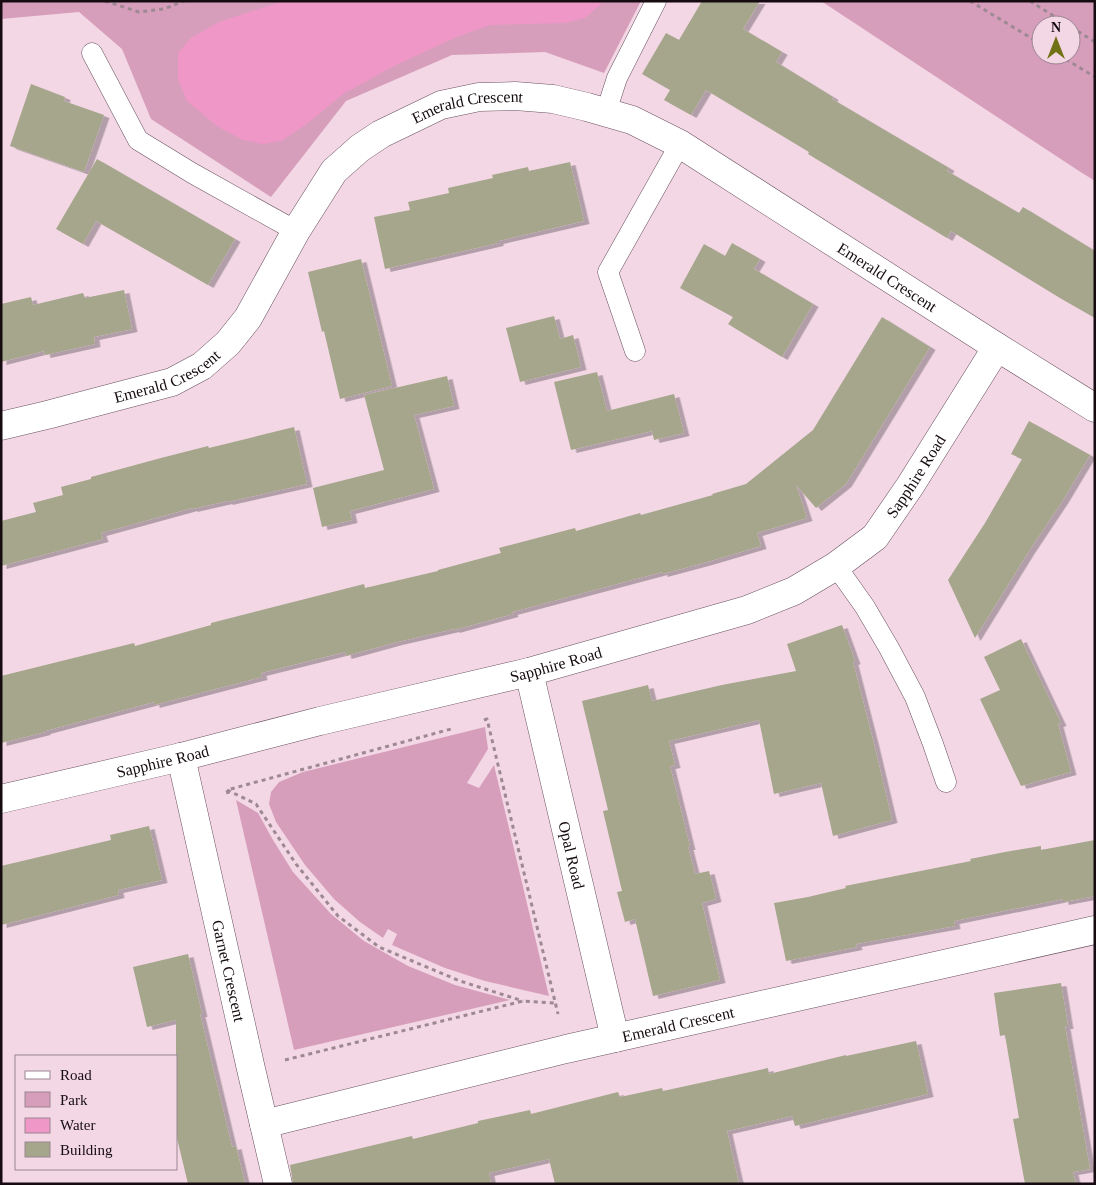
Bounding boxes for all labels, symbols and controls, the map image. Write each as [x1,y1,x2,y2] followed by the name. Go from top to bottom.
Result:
[1031,15,1081,65] north arrow
[1051,20,1061,35] text: N
[409,88,524,127] street label: Emerald Crescent
[834,239,940,316] street label: Emerald Crescent
[112,346,224,406] street label: Emerald Crescent
[883,432,949,521] street label: Sapphire Road
[508,644,604,685] street label: Sapphire Road
[115,742,211,781] street label: Sapphire Road
[555,820,588,891] street label: Opal Road
[209,918,248,1024] street label: Garnet Crescent
[621,1003,736,1045] street label: Emerald Crescent
[15,1055,178,1170] legend
[60,1067,92,1083] text: Road
[60,1092,88,1108] text: Park
[60,1117,95,1133] text: Water
[60,1142,113,1158] text: Building

